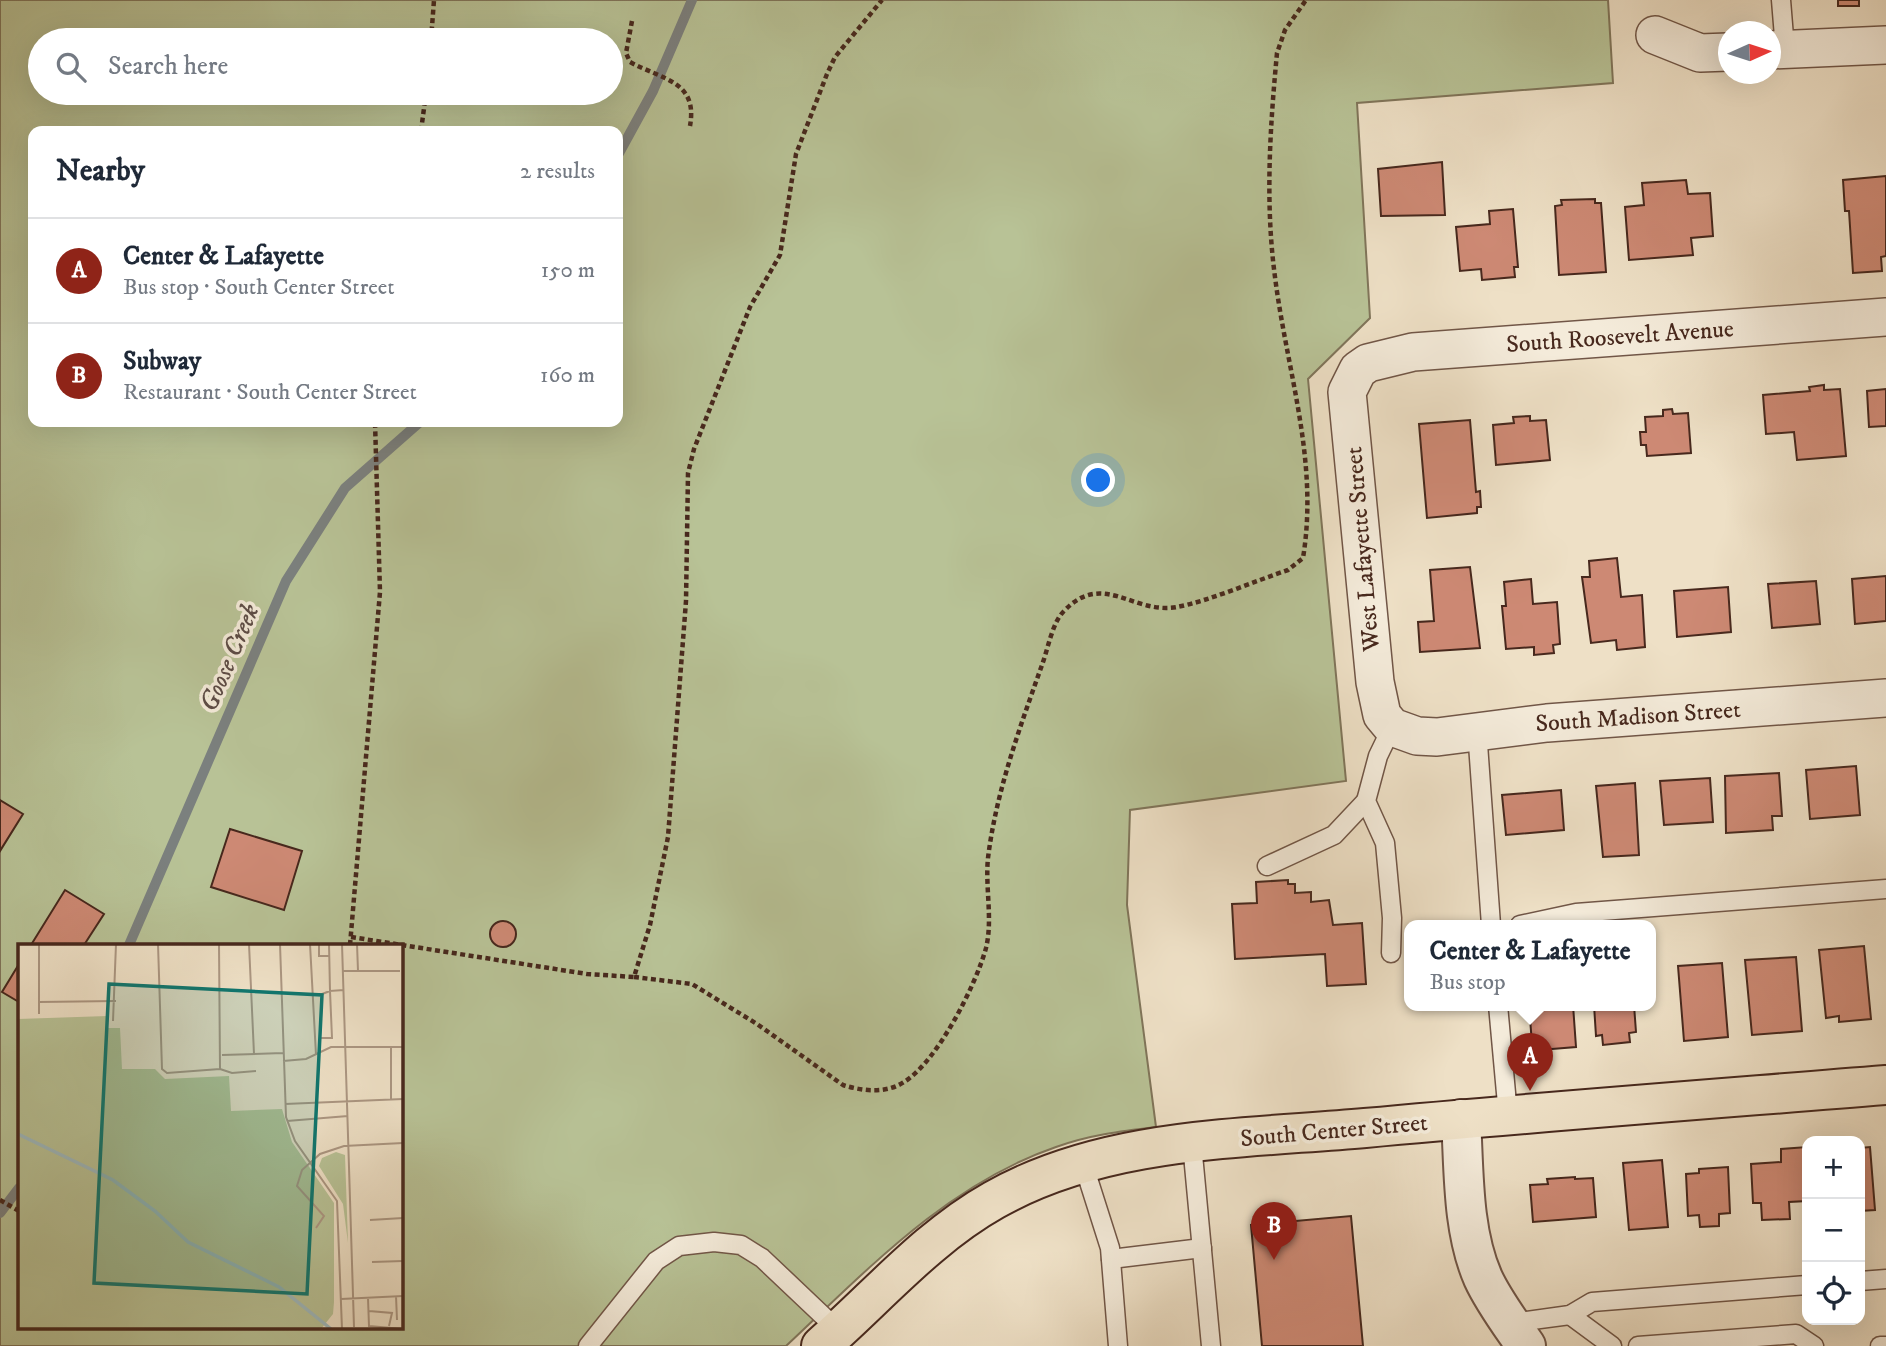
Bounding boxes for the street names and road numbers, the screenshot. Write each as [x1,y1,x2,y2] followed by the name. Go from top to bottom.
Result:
[1505,314,1735,360] street label: South Roosevelt Avenue
[1339,445,1387,654] street label: West Lafayette Street
[1534,695,1742,739] street label: South Madison Street
[1239,1108,1429,1154] street label: South Center Street

